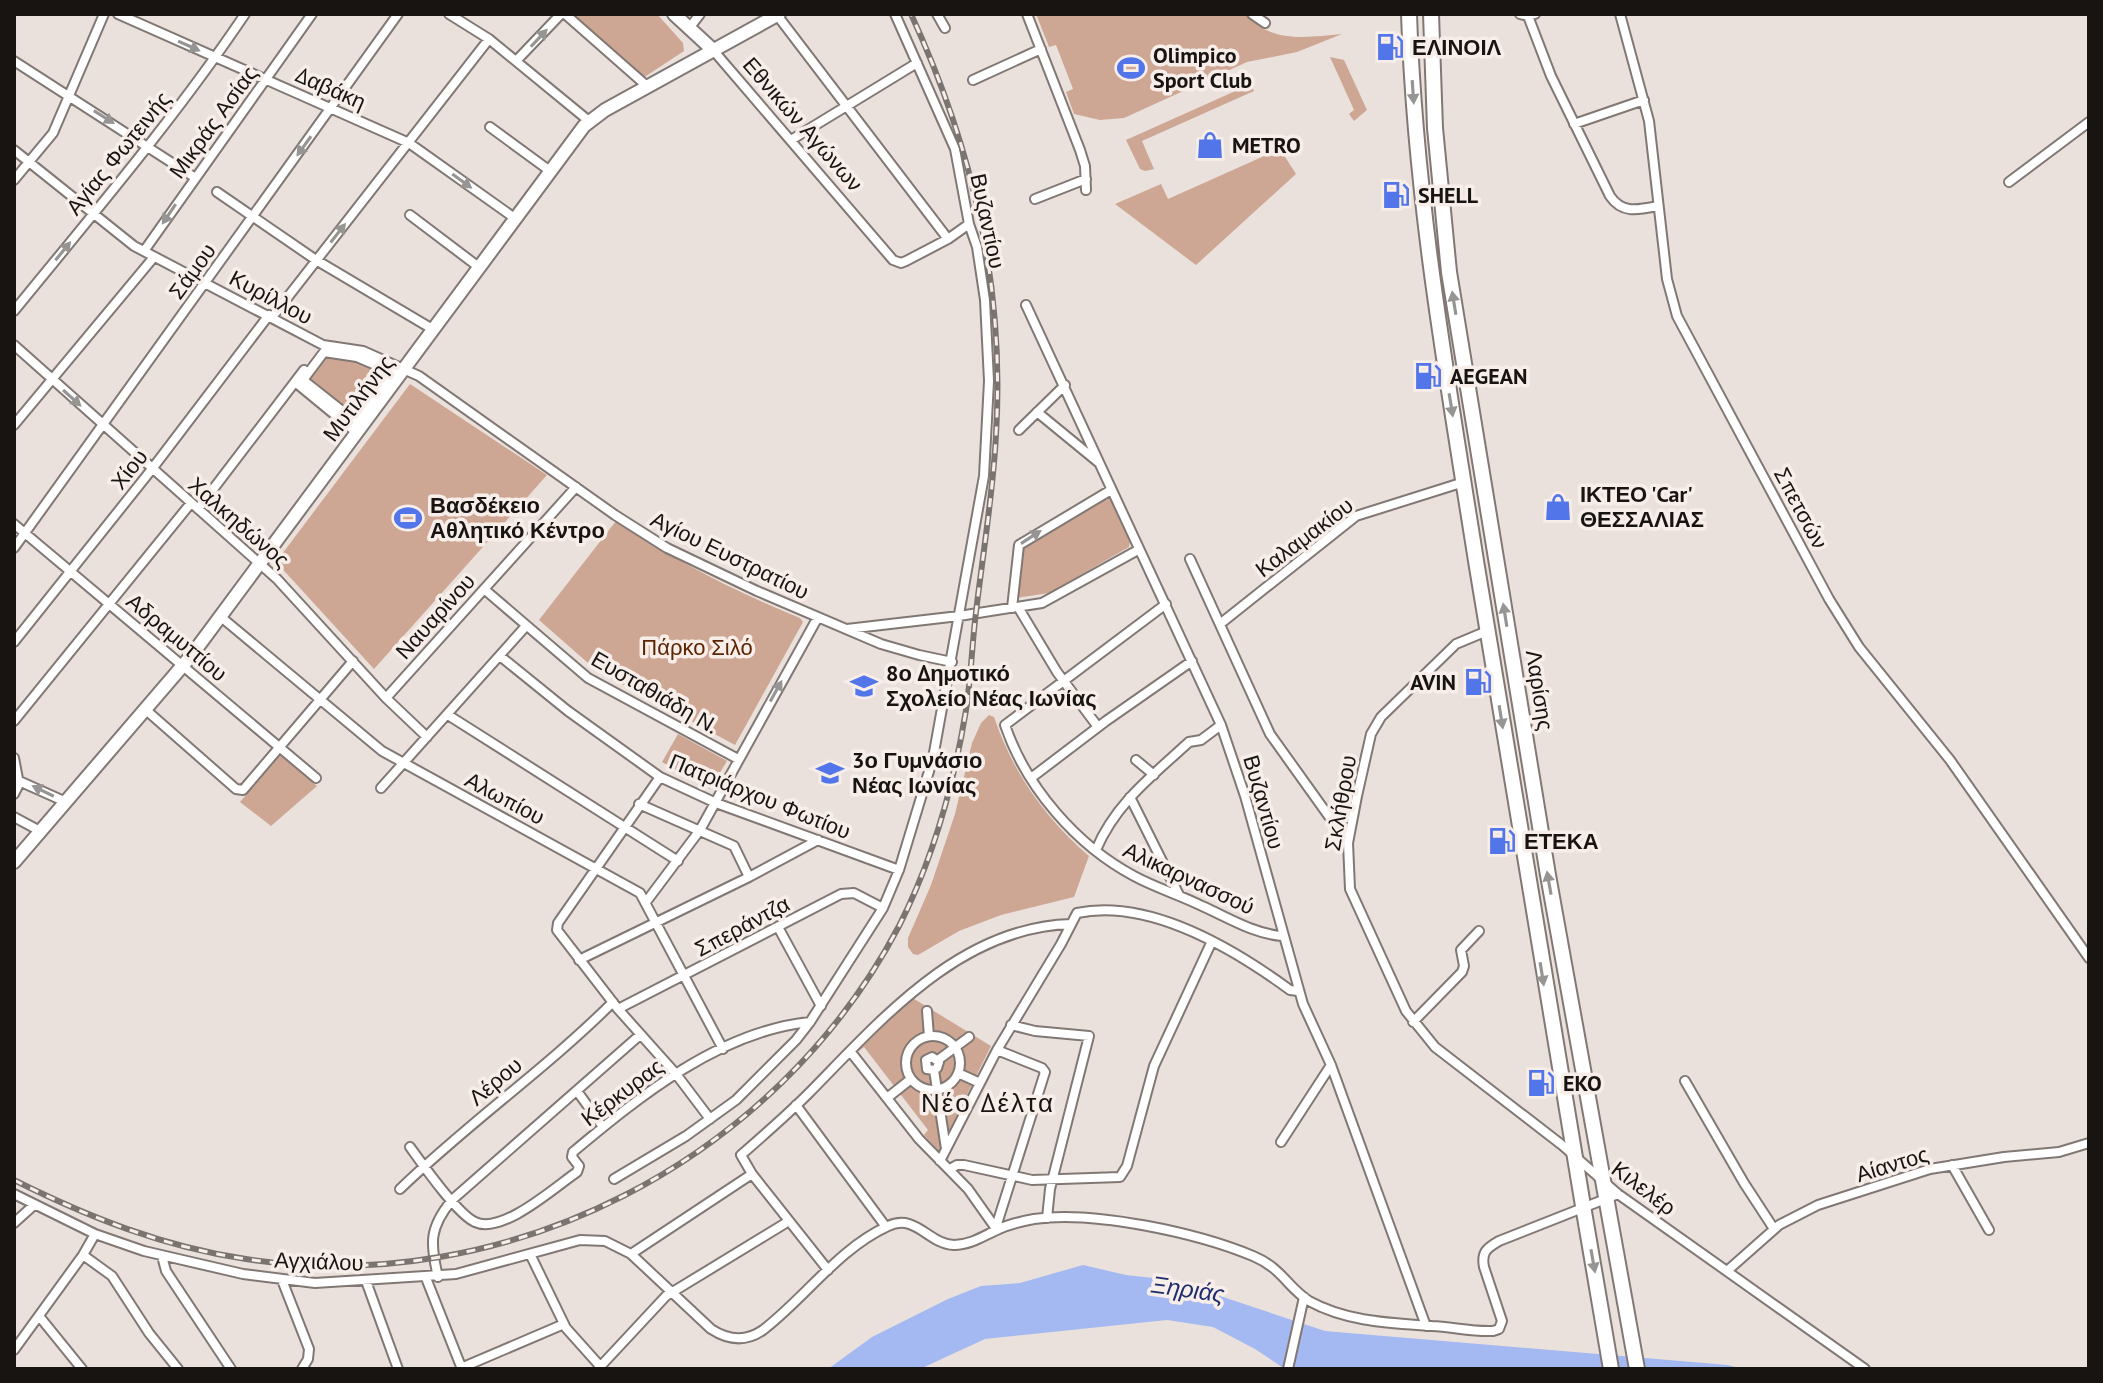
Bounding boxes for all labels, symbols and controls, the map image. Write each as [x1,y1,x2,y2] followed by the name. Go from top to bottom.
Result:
[529,28,547,47] one-way arrow
[1375,32,1405,62] fuel station icon: ΕΛΙΝΟΙΛ
[1412,33,1502,61] place label: ΕΛΙΝΟΙΛ
[177,39,201,52] one-way arrow
[1153,41,1252,94] place label: Olimpico Sport Club
[737,51,869,197] street label: Εθνικών Αγώνων
[1116,53,1146,83] sports icon: Olimpico Sport Club
[163,60,263,184] street label: Μικράς Ασίας
[292,60,370,116] street label: Δαβάκη
[1407,80,1420,105] one-way arrow
[60,86,176,220] street label: Αγίας Φωτεινής
[93,110,114,125] one-way arrow
[1195,130,1225,160] shop icon: METRO
[1232,131,1301,159] place label: METRO
[297,136,313,156] one-way arrow
[964,171,1012,271] street label: Βυζαντίου
[452,173,473,188] one-way arrow
[1381,180,1411,210] fuel station icon: SHELL
[1418,181,1479,209] place label: SHELL
[162,203,177,225] one-way arrow
[329,223,346,243] one-way arrow
[162,237,222,305] street label: Σάμου
[54,241,71,261] one-way arrow
[225,264,317,330] street label: Κυρίλλου
[1447,290,1460,315] one-way arrow
[316,349,400,447] street label: Μυτιλήνης
[1413,361,1443,391] fuel station icon: AEGEAN
[1450,362,1527,390] place label: AEGEAN
[62,388,81,406] one-way arrow
[1445,393,1458,418] one-way arrow
[104,443,154,495] street label: Χίου
[1768,463,1834,553] street label: Σπετσών
[183,470,295,574] street label: Χαλκηδώνος
[1580,480,1704,533] place label: ΙΚΤΕΟ 'Car' ΘΕΣΣΑΛΙΑΣ
[430,491,605,544] place label: Βασδέκειο Αθλητικό Κέντρο
[1249,491,1359,583] street label: Καλαμακίου
[1543,492,1573,522] shop icon: ΙΚΤΕΟ 'Car' ΘΕΣΣΑΛΙΑΣ
[393,503,423,533] sports icon: Βασδέκειο Αθλητικό Κέντρο
[646,505,814,605] street label: Αγίου Ευστρατίου
[1020,531,1042,545] one-way arrow
[389,567,481,665] street label: Ναυαρίνου
[121,587,233,687] street label: Αδραμυττίου
[1499,602,1511,627] one-way arrow
[641,633,753,661] park label: Πάρκο Σιλό
[586,644,724,740] street label: Ευσταθιάδη Ν.
[1520,648,1560,732] street label: Λαρίσης
[886,659,1097,712] place label: 8ο Δημοτικό Σχολείο Νέας Ιωνίας
[1463,667,1493,697] fuel station icon: AVIN
[1410,668,1456,696] place label: AVIN
[849,671,879,701] school or university icon: 8ο Δημοτικό Σχολείο Νέας Ιωνίας
[769,680,783,702] one-way arrow
[1495,705,1508,730] one-way arrow
[852,746,982,799] place label: 3ο Γυμνάσιο Νέας Ιωνίας
[665,747,855,845] street label: Πατριάρχου Φωτίου
[1237,752,1291,852] street label: Βυζαντίου
[1318,753,1362,853] street label: Σκλήθρου
[815,758,845,788] school or university icon: 3ο Γυμνάσιο Νέας Ιωνίας
[460,765,550,831] street label: Αλωπίου
[31,784,54,797] one-way arrow
[1487,826,1517,856] fuel station icon: ΕΤΕΚΑ
[1524,827,1599,855] place label: ΕΤΕΚΑ
[1119,835,1259,921] street label: Αλικαρνασσού
[1543,870,1555,895] one-way arrow
[690,889,795,963] street label: Σπεράντζα
[1537,962,1549,987] one-way arrow
[463,1051,527,1111] street label: Λέρου
[575,1052,669,1132] street label: Κέρκυρας
[1526,1068,1556,1098] fuel station icon: EKO
[1563,1069,1602,1097] place label: EKO
[921,1086,1055,1119] district label: Νέο Δέλτα
[1852,1140,1932,1188] street label: Αίαντος
[1606,1155,1682,1221] street label: Κιλελέρ
[274,1245,364,1277] street label: Αγχιάλου
[1587,1248,1599,1273] one-way arrow
[1149,1268,1227,1309] water label: Ξηριάς

